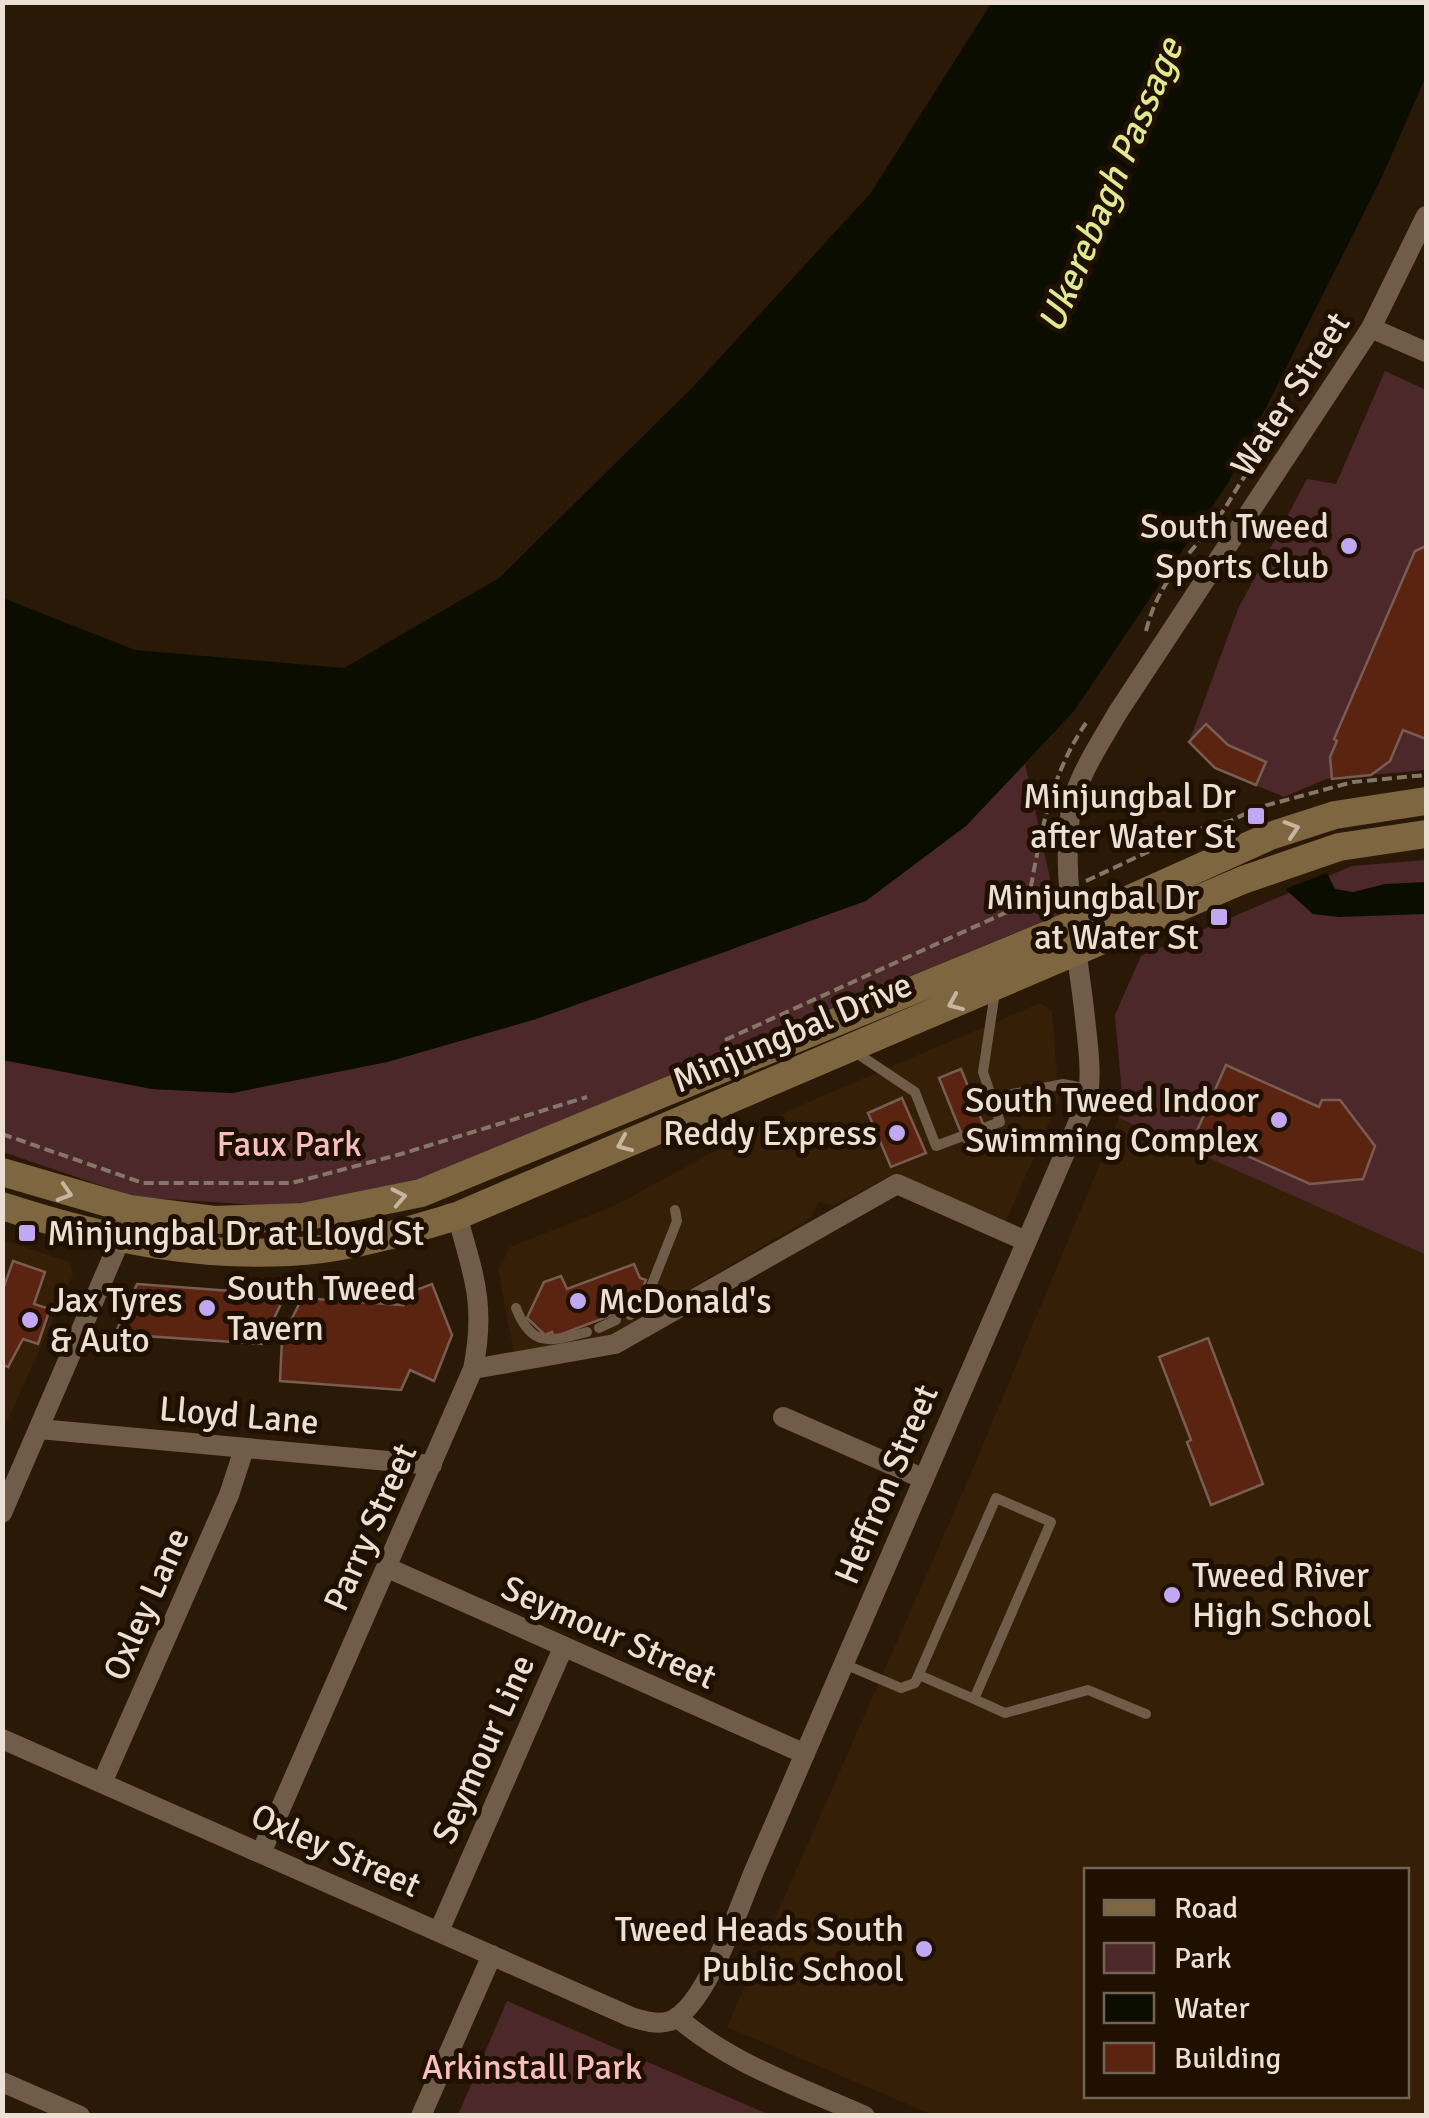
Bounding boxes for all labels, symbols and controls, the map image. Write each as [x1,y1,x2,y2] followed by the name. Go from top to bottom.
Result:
[1027,29,1194,339] water label: Ukerebagh Passage
[1221,304,1359,484] street label: Water Street
[1140,505,1329,588] place label: South Tweed Sports Club
[1338,535,1360,557] marker: South Tweed Sports Club
[1023,775,1236,858] place label: Minjungbal Dr after Water St
[1245,805,1267,827] marker: Minjungbal Dr after Water St
[1283,820,1300,841] one-way arrow
[986,876,1199,959] place label: Minjungbal Dr at Water St
[1208,906,1230,928] marker: Minjungbal Dr at Water St
[666,963,918,1102] street label: Minjungbal Drive
[947,991,965,1011] one-way arrow
[965,1079,1259,1162] place label: South Tweed Indoor Swimming Complex
[1268,1109,1290,1131] marker: South Tweed Indoor Swimming Complex
[663,1112,877,1155] place label: Reddy Express
[886,1122,908,1144] marker: Reddy Express
[216,1123,362,1166] park label: Faux Park
[616,1132,634,1152] one-way arrow
[56,1181,73,1202] one-way arrow
[390,1188,407,1209] one-way arrow
[47,1212,425,1255] place label: Minjungbal Dr at Lloyd St
[16,1222,38,1244] marker: Minjungbal Dr at Lloyd St
[227,1267,416,1350] place label: South Tweed Tavern
[50,1279,182,1362] place label: Jax Tyres & Auto
[598,1280,772,1323] place label: McDonald's
[567,1290,589,1312] marker: McDonald's
[196,1297,218,1319] marker: South Tweed Tavern
[19,1309,41,1331] marker: Jax Tyres & Auto
[825,1378,948,1590] street label: Heffron Street
[157,1387,321,1444] street label: Lloyd Lane
[314,1437,426,1618] street label: Parry Street
[94,1521,199,1687] street label: Oxley Lane
[1192,1554,1372,1637] place label: Tweed River High School
[495,1566,723,1699] street label: Seymour Street
[1161,1584,1183,1606] marker: Tweed River High School
[423,1648,544,1850] street label: Seymour Line
[244,1794,427,1907] street label: Oxley Street
[1084,1868,1409,2098] legend
[1174,1890,1238,1927] text: Road
[615,1908,904,1991] place label: Tweed Heads South Public School
[913,1938,935,1960] marker: Tweed Heads South Public School
[1174,1940,1232,1977] text: Park
[1174,1990,1250,2027] text: Water
[1174,2040,1281,2077] text: Building
[422,2046,642,2089] park label: Arkinstall Park

